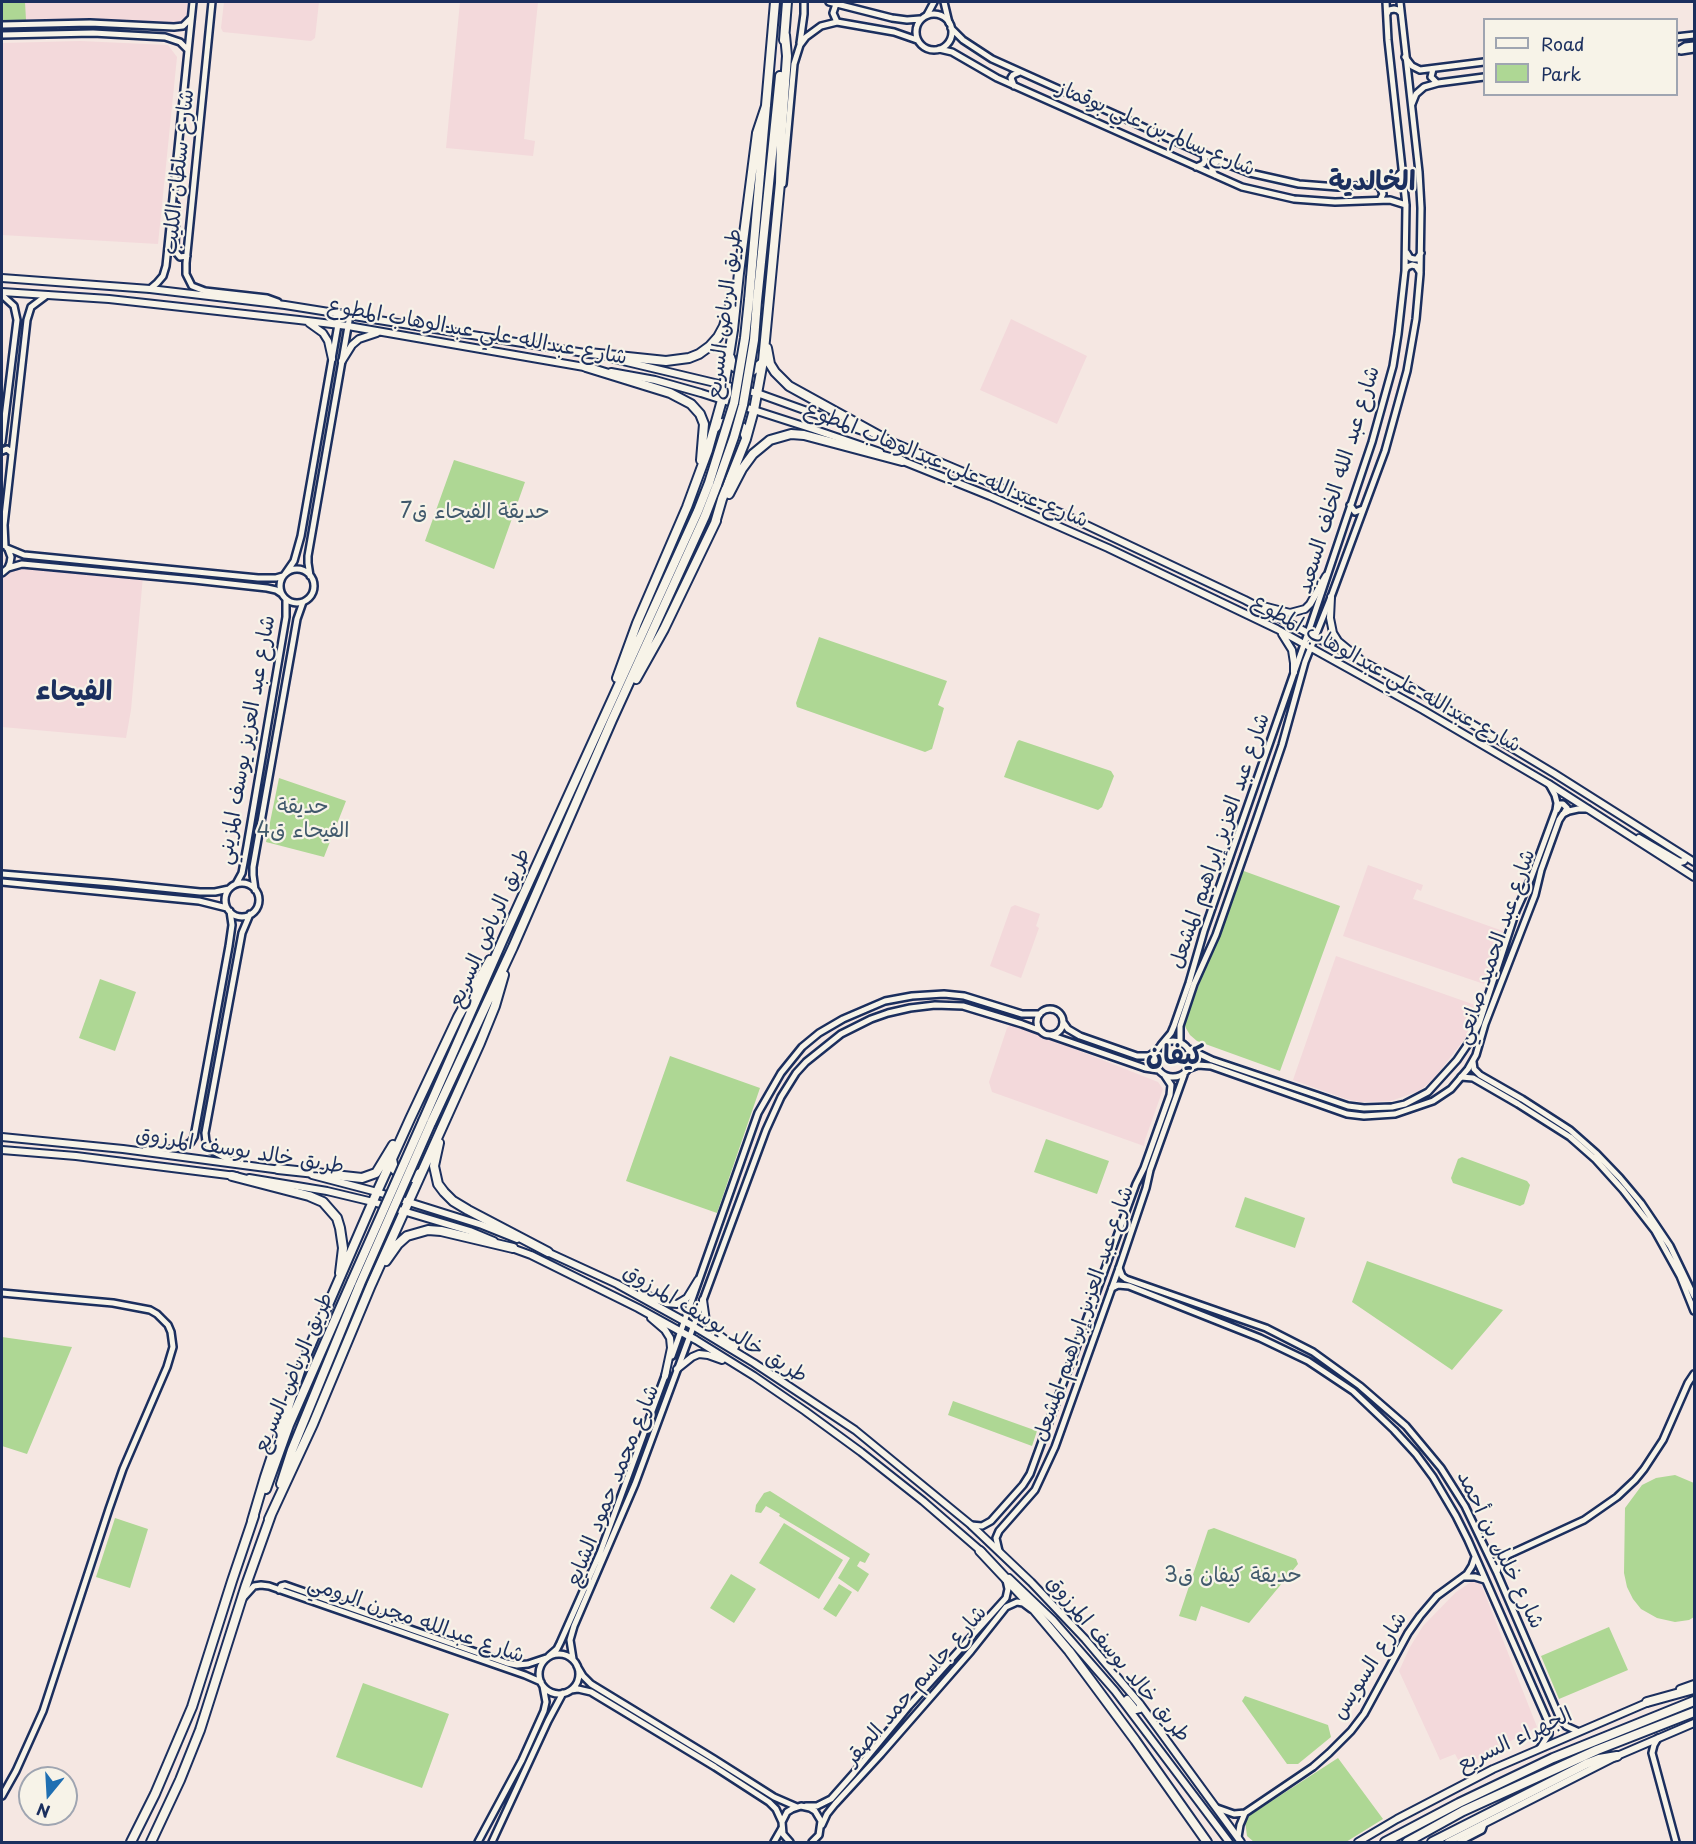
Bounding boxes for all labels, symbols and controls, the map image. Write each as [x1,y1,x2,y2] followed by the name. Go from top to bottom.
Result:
[1483,18,1678,96] legend
[1541,30,1585,57] text: Road
[1541,60,1581,87] text: Park
[1053,76,1259,182] street label: شارع سالم بن علي بوقماز
[158,88,200,256] street label: شارع سلطان الكليب
[1328,167,1416,199] district label: الخالدية
[702,227,748,401] street label: طريق الرياض السريع
[325,293,629,371] street label: شارع عبدالله علي عبدالوهاب المطوع
[1292,363,1386,597] street label: شارع عبد الله الخلف السعيد
[800,396,1092,534] street label: شارع عبدالله علي عبدالوهاب المطوع
[400,499,550,525] park label: حديقة الفيحاء ق7
[1247,589,1525,759] street label: شارع عبدالله علي عبدالوهاب المطوع
[213,613,281,867] street label: شارع عبد العزيز يوسف المزيني
[36,677,112,709] district label: الفيحاء
[1164,710,1276,972] street label: شارع عبد العزيز إبراهيم المشعل
[256,794,350,844] park label: حديقة الفيحاء ق4
[444,844,536,1012] street label: طريق الرياض السريع
[1451,846,1541,1048] street label: شارع عبد الحميد صانعي
[1146,1041,1204,1073] district label: كيفان
[134,1122,346,1180] street label: طريق خالد يوسف المرزوق
[1028,1183,1140,1445] street label: شارع عبد العزيز إبراهيم المشعل
[618,1259,812,1389] street label: طريق خالد يوسف المرزوق
[249,1289,339,1457] street label: طريق الرياض السريع
[561,1381,665,1591] street label: شارع محمد حمود الشايع
[1451,1467,1549,1633] street label: شارع خليل بن أحمد
[1164,1563,1302,1589] park label: حديقة كيفان ق3
[1041,1570,1195,1748] street label: طريق خالد يوسف المرزوق
[304,1571,528,1669] street label: شارع عبدالله مجرن الرومي
[839,1601,993,1771] street label: شارع جاسم حمد الصقر
[1327,1608,1413,1724] street label: شارع السويس
[1453,1702,1577,1778] street label: الجهراء السريع
[18,1766,78,1826] north arrow
[33,1798,53,1825] text: N

